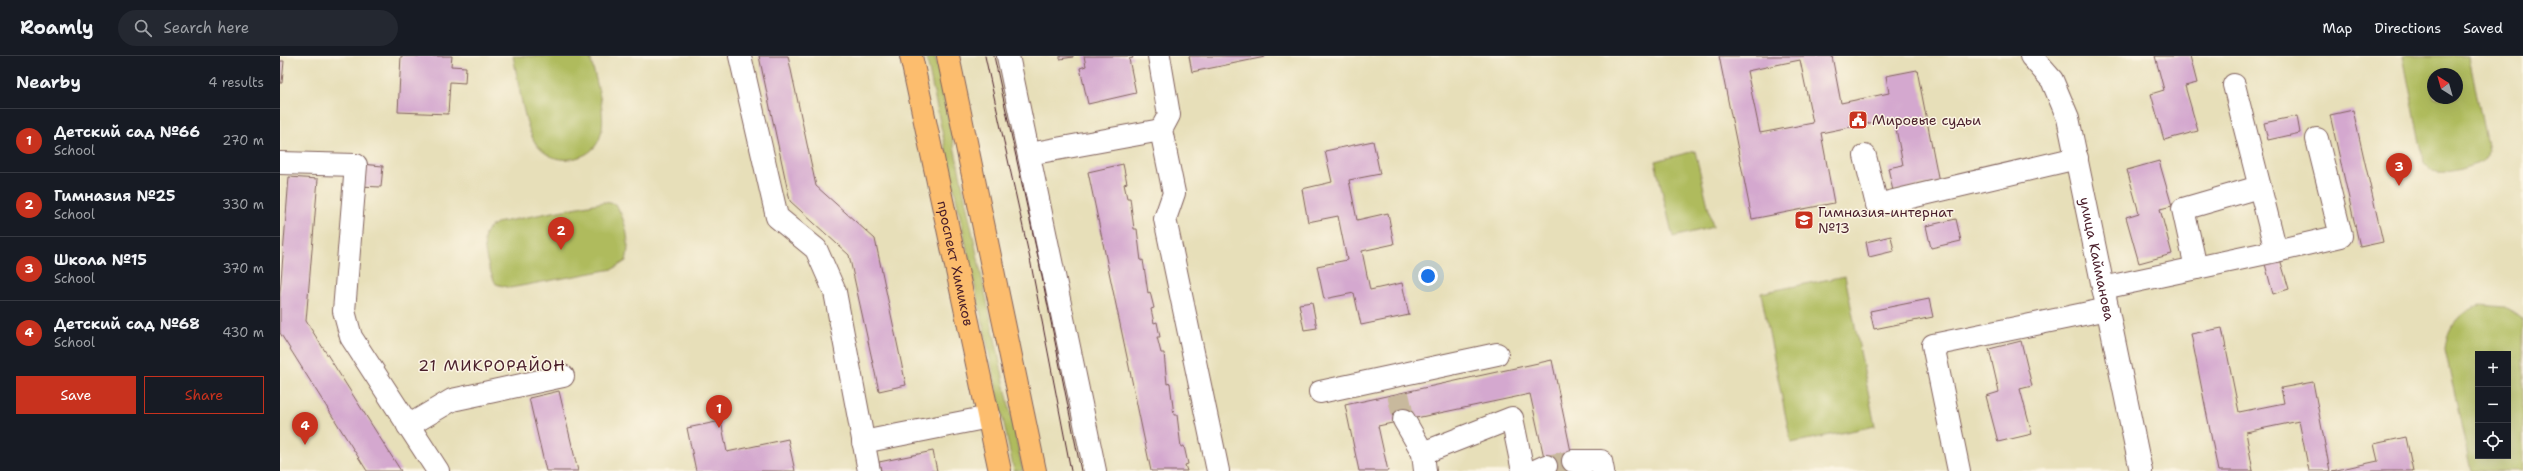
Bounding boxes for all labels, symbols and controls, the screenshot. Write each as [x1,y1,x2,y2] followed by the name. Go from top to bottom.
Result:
[118,10,398,46] search box
[20,15,94,40] text: Roamly
[132,17,154,39] icon: search
[164,18,249,38] text: Search here
[2323,19,2353,37] text: Map
[2375,19,2441,37] text: Directions
[2463,19,2503,37] text: Saved
[2427,68,2463,104] north arrow
[16,71,81,93] text: Nearby
[208,74,264,91] text: 4 results
[1847,109,1869,131] public building icon: Мировые судьи
[1872,111,1981,129] place label: Мировые судьи
[54,122,200,142] text: Детский сад №66
[26,132,32,149] text: 1
[222,132,264,149] text: 270 m
[54,142,95,159] text: School
[2386,153,2412,186] pin: 3
[54,186,175,206] text: Гимназия №25
[2076,195,2119,323] street label: улица Кайманова
[24,196,34,213] text: 2
[222,196,264,213] text: 330 m
[933,199,978,327] street label: проспект Химиков
[1818,203,1954,237] place label: Гимназия-интернат №13
[54,206,95,223] text: School
[1793,209,1815,231] school or university icon: Гимназия-интернат №13
[548,217,574,250] pin: 2
[54,250,147,270] text: Школа №15
[24,260,34,277] text: 3
[222,260,264,277] text: 370 m
[1418,266,1438,286] your location
[54,270,95,287] text: School
[54,314,200,334] text: Детский сад №68
[24,324,34,341] text: 4
[222,324,264,341] text: 430 m
[54,334,95,351] text: School
[2475,351,2511,459] map controls
[2475,351,2511,387] button: +
[418,355,566,376] district label: 21 МИКРОРАЙОН
[16,376,136,414] button: Save
[144,376,264,414] button: Share
[2475,387,2511,423] button: −
[706,395,732,428] pin: 1
[292,412,318,445] pin: 4
[2475,423,2511,459] button: locate

